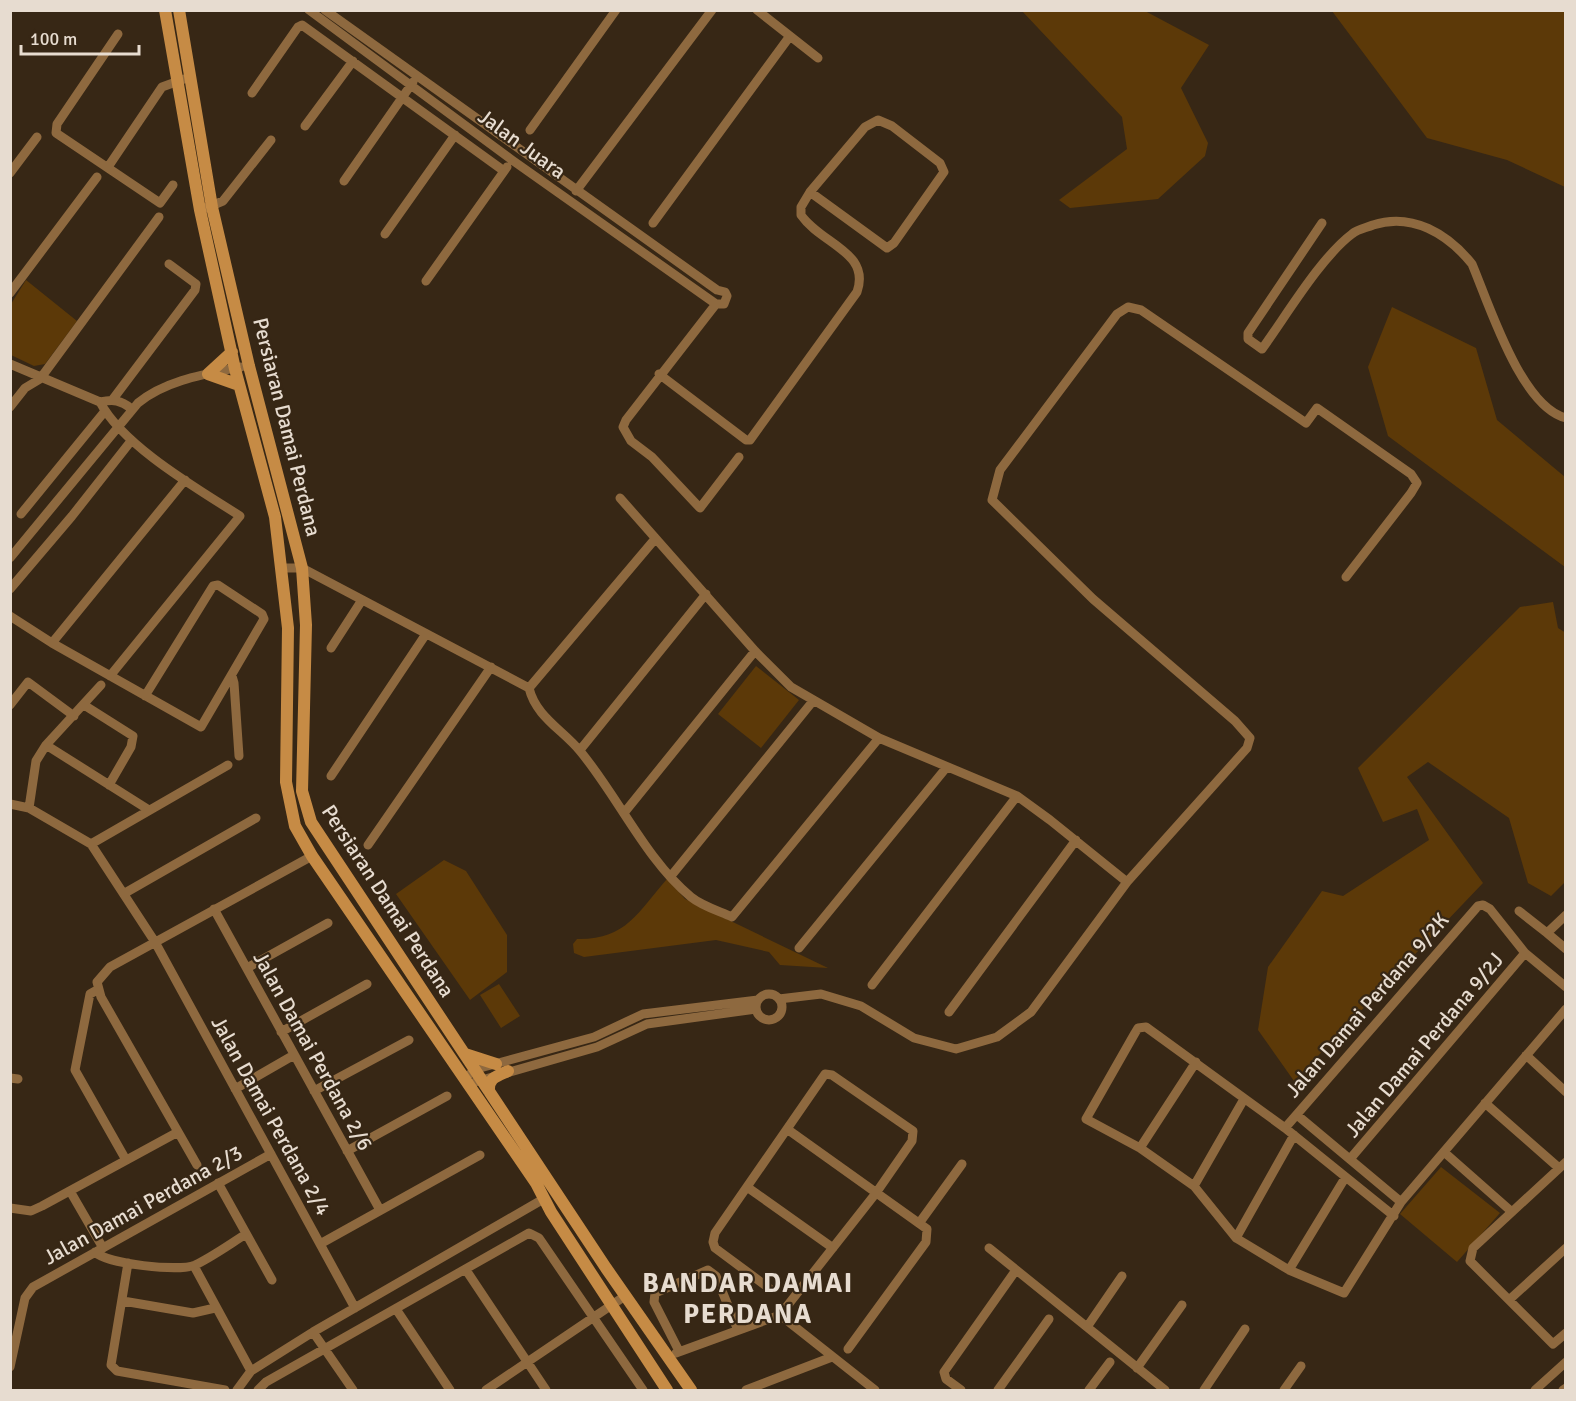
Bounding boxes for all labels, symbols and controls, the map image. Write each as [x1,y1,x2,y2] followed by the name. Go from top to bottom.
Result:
[21,18,140,56] scale bar
[30,28,77,50] text: 100 m
[473,103,571,185] street label: Jalan Juara
[247,315,327,539] street label: Persiaran Damai Perdana
[316,800,460,1002] street label: Persiaran Damai Perdana
[1280,907,1455,1103] street label: Jalan Damai Perdana 9/2K
[247,947,379,1155] street label: Jalan Damai Perdana 2/6
[1339,947,1509,1143] street label: Jalan Damai Perdana 9/2J
[205,1012,337,1220] street label: Jalan Damai Perdana 2/4
[39,1139,247,1271] street label: Jalan Damai Perdana 2/3
[642,1267,854,1331] district label: BANDAR DAMAI PERDANA

